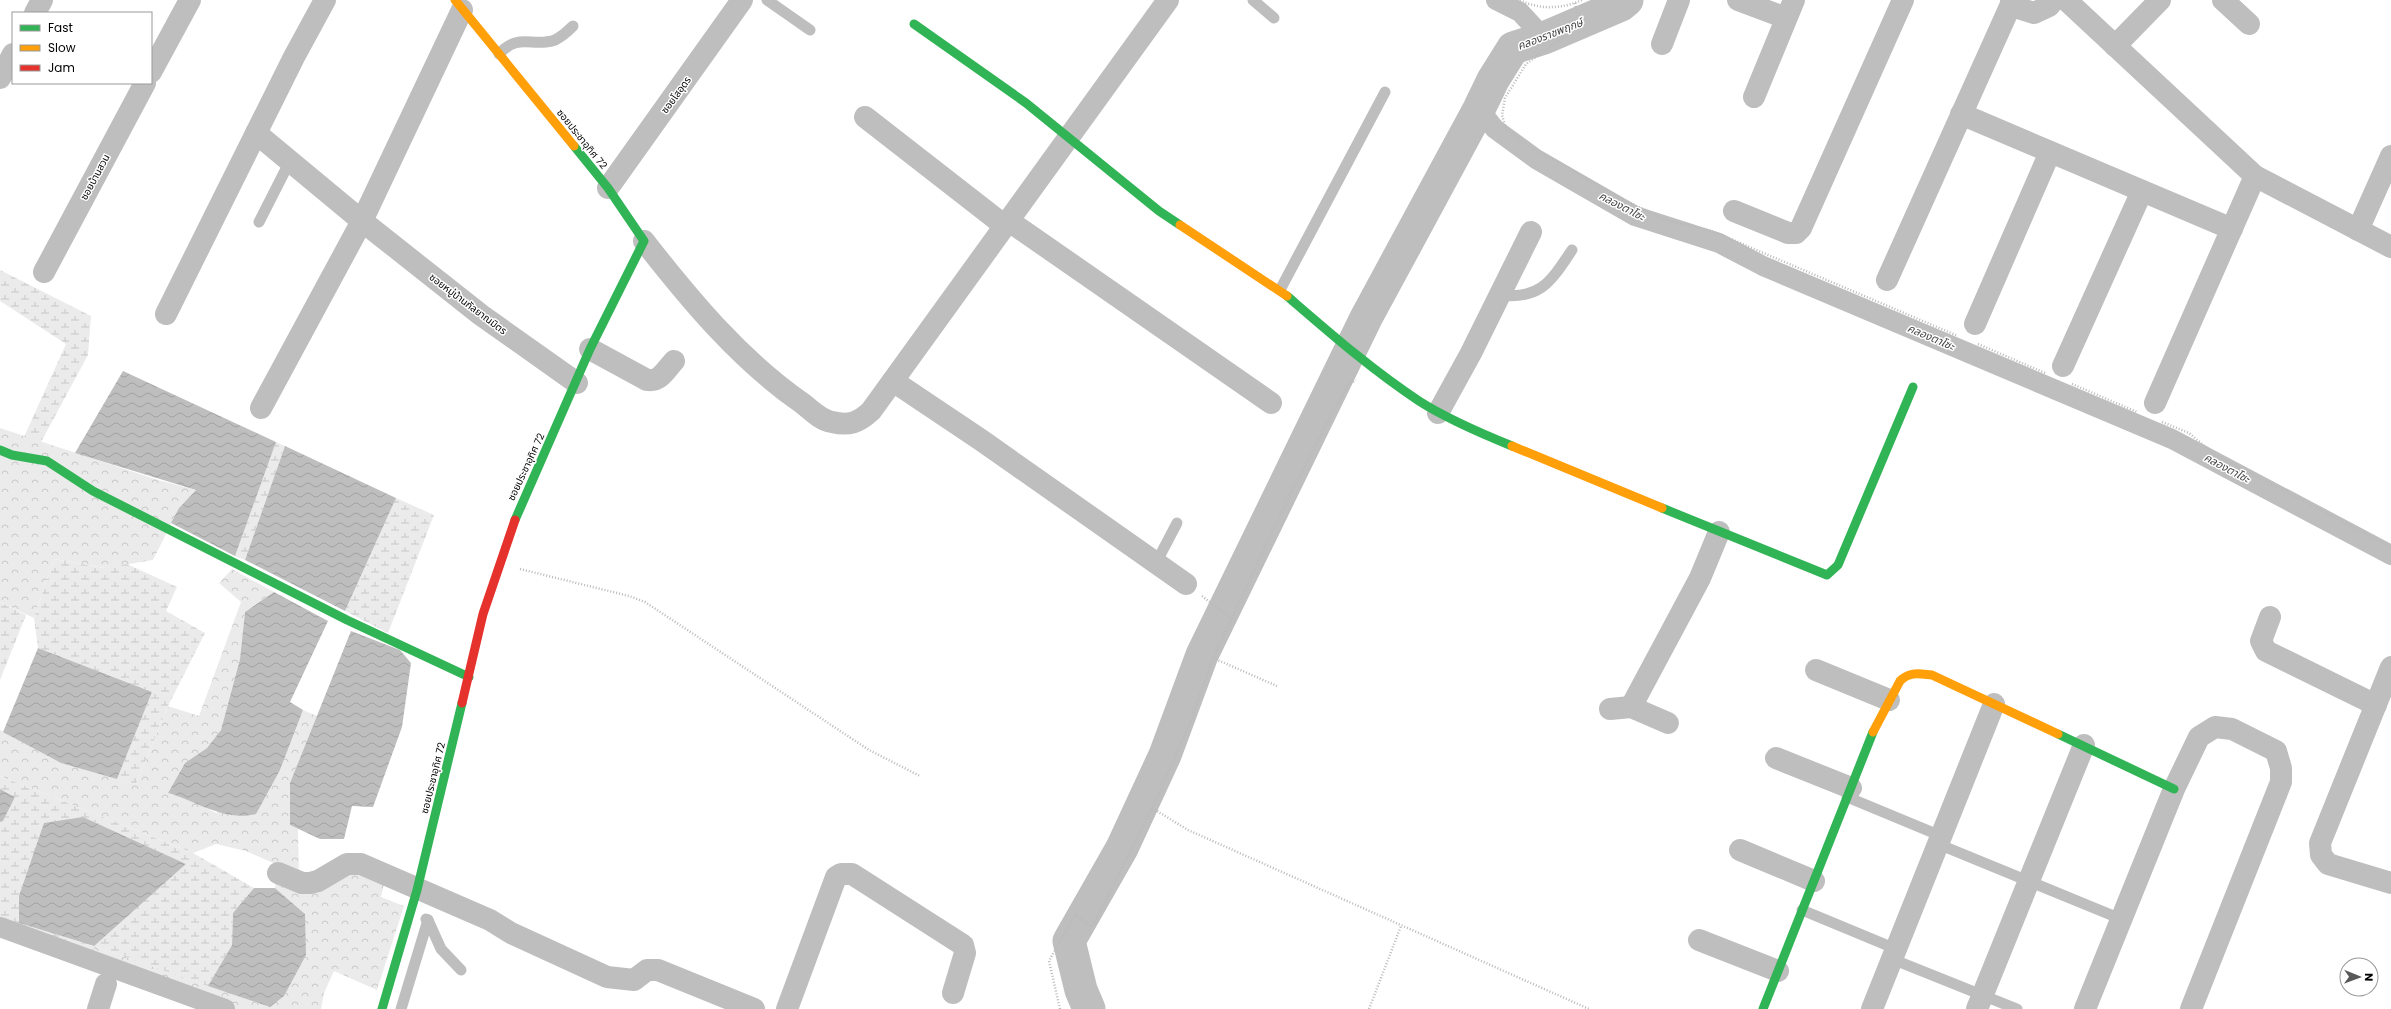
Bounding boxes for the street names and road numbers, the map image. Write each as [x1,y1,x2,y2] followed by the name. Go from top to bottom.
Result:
[657,73,695,117] street label: ซอยโสอุดร
[553,106,611,172] street label: ซอยประชาอุทิศ 72
[77,151,113,203] street label: ซอยบ้านสวน
[426,270,510,338] street label: ซอยหมู่บ้านกัลยาณมิตร
[504,430,548,503] street label: ซอยประชาอุทิศ 72
[417,740,449,815] street label: ซอยประชาอุทิศ 72

